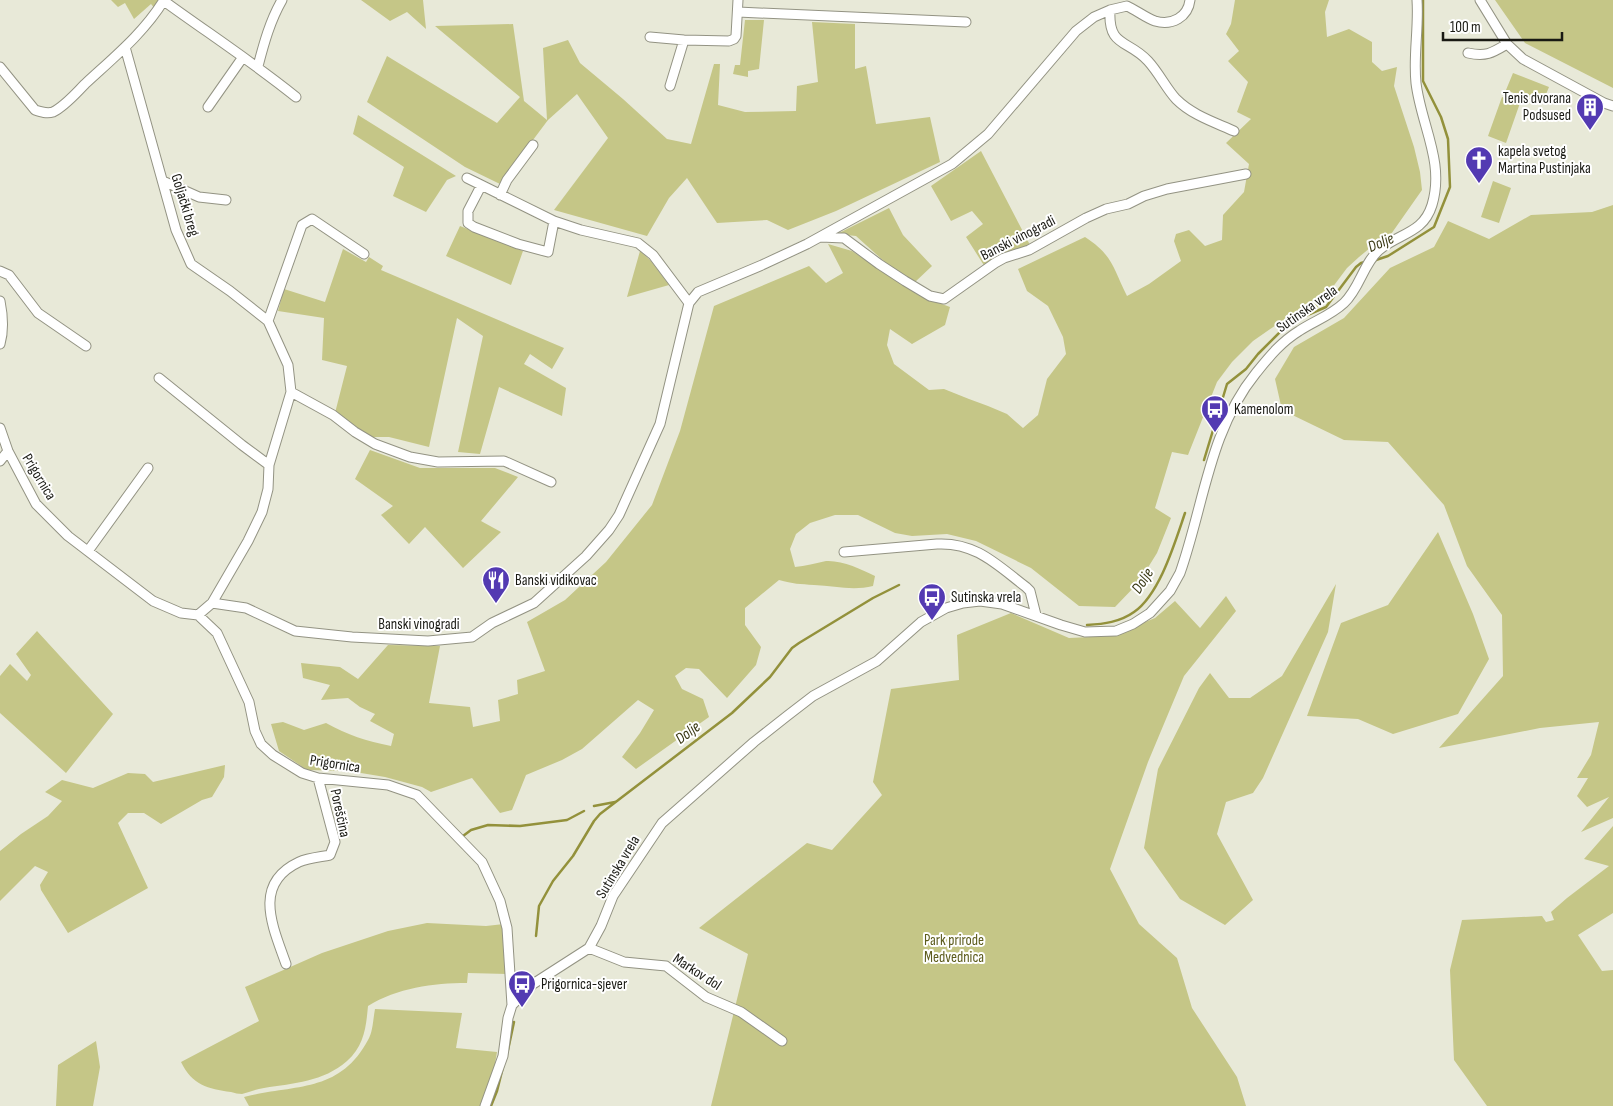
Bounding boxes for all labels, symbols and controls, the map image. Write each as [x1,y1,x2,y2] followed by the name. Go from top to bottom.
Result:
[1443,10,1562,42] scale bar
[1450,18,1481,37] text: 100 m
[1503,89,1571,125] place label: Tenis dvorana Podsused
[1575,92,1605,131] building icon: Tenis dvorana Podsused
[1498,142,1591,178] place label: kapela svetog Martina Pustinjaka
[1464,145,1494,184] church icon: kapela svetog Martina Pustinjaka
[166,171,204,239] street label: Goljački breg
[977,211,1059,265] street label: Banski vinogradi
[1365,229,1397,257] water label: Dolje
[1273,281,1341,337] street label: Sutinska vrela
[1200,394,1230,433] bus stop icon: Kamenolom
[1234,400,1293,419] place label: Kamenolom
[18,450,60,504] street label: Prigornica
[481,565,511,604] restaurant icon: Banski vidikovac
[1128,565,1158,597] water label: Dolje
[515,571,597,590] place label: Banski vidikovac
[917,582,947,621] bus stop icon: Sutinska vrela
[951,588,1021,607] place label: Sutinska vrela
[378,615,460,634] street label: Banski vinogradi
[672,717,704,749] water label: Dolje
[308,751,362,777] street label: Prigornica
[326,787,354,839] street label: Poreščina
[592,832,644,902] street label: Sutinska vrela
[924,931,984,967] park label: Park prirode Medvednica
[669,949,725,995] street label: Markov dol
[507,969,537,1008] bus stop icon: Prigornica-sjever
[541,975,628,994] place label: Prigornica-sjever

